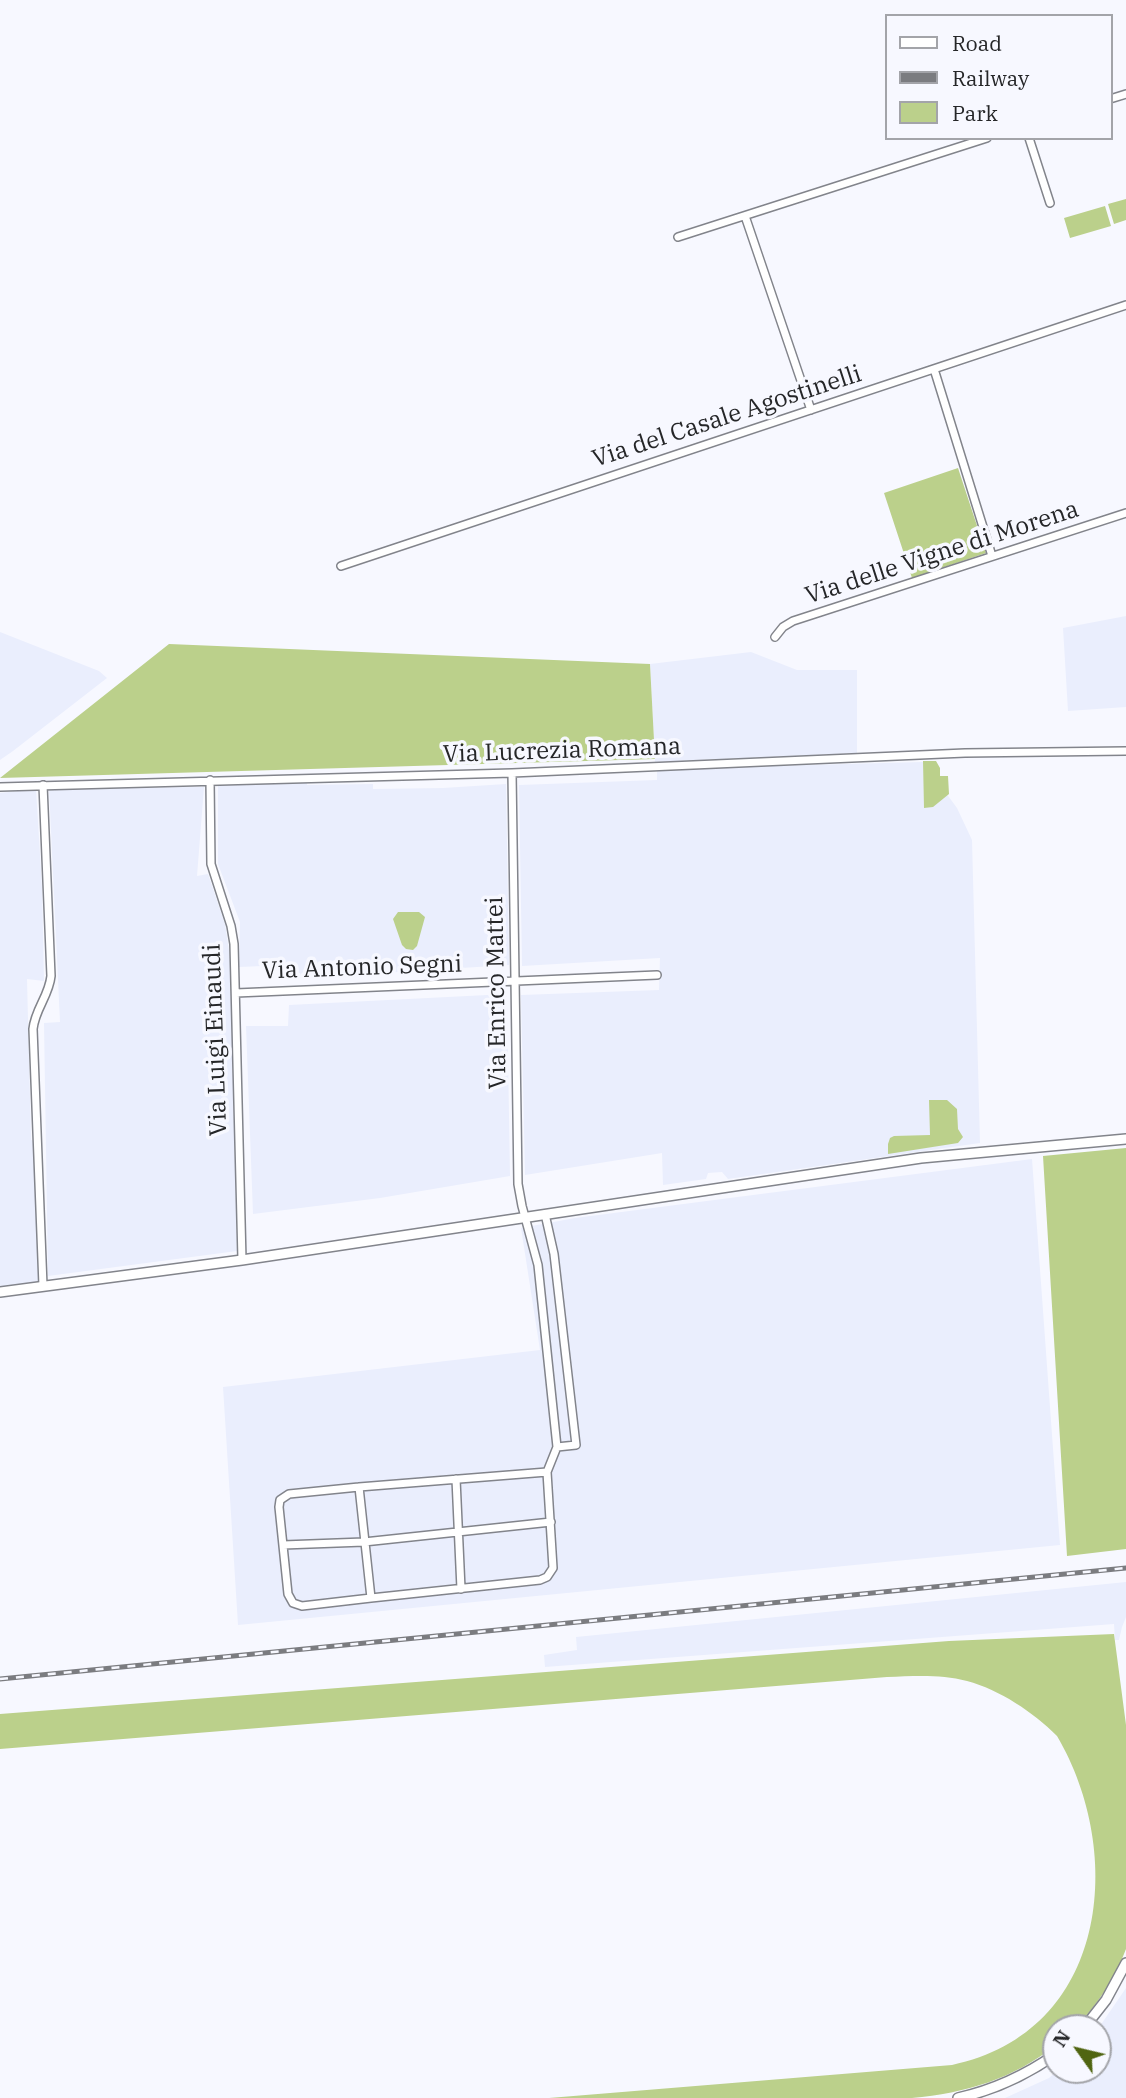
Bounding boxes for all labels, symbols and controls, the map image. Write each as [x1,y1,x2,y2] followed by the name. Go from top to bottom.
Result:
[884,14,1112,140] legend
[952,29,1002,57] text: Road
[952,64,1029,92] text: Railway
[952,99,998,127] text: Park
[589,360,865,474] street label: Via del Casale Agostinelli
[802,495,1082,611] street label: Via delle Vigne di Morena
[442,732,682,770] street label: Via Lucrezia Romana
[481,896,513,1090] street label: Via Enrico Mattei
[198,943,234,1137] street label: Via Luigi Einaudi
[261,950,463,986] street label: Via Antonio Segni
[1042,2014,1112,2084] north arrow
[1047,2025,1075,2051] text: N

